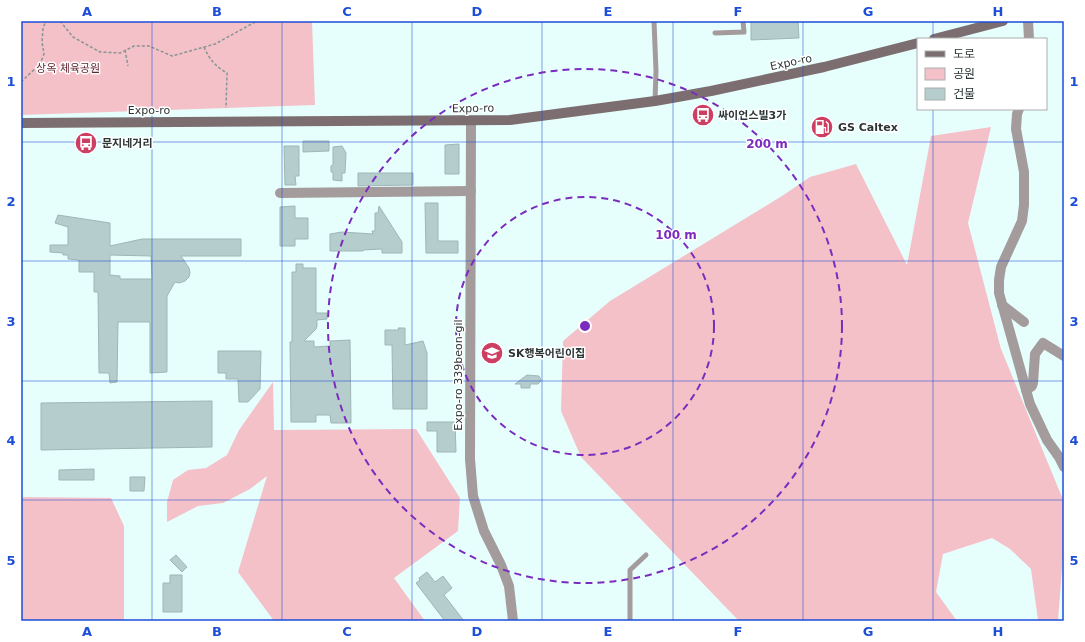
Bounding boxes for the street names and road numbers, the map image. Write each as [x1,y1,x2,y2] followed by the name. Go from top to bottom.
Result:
[769,52,813,73] street label: Expo-ro
[452,102,495,115] street label: Expo-ro
[128,104,170,117] street label: Expo-ro
[452,319,465,431] street label: Expo-ro 339beon-gil

